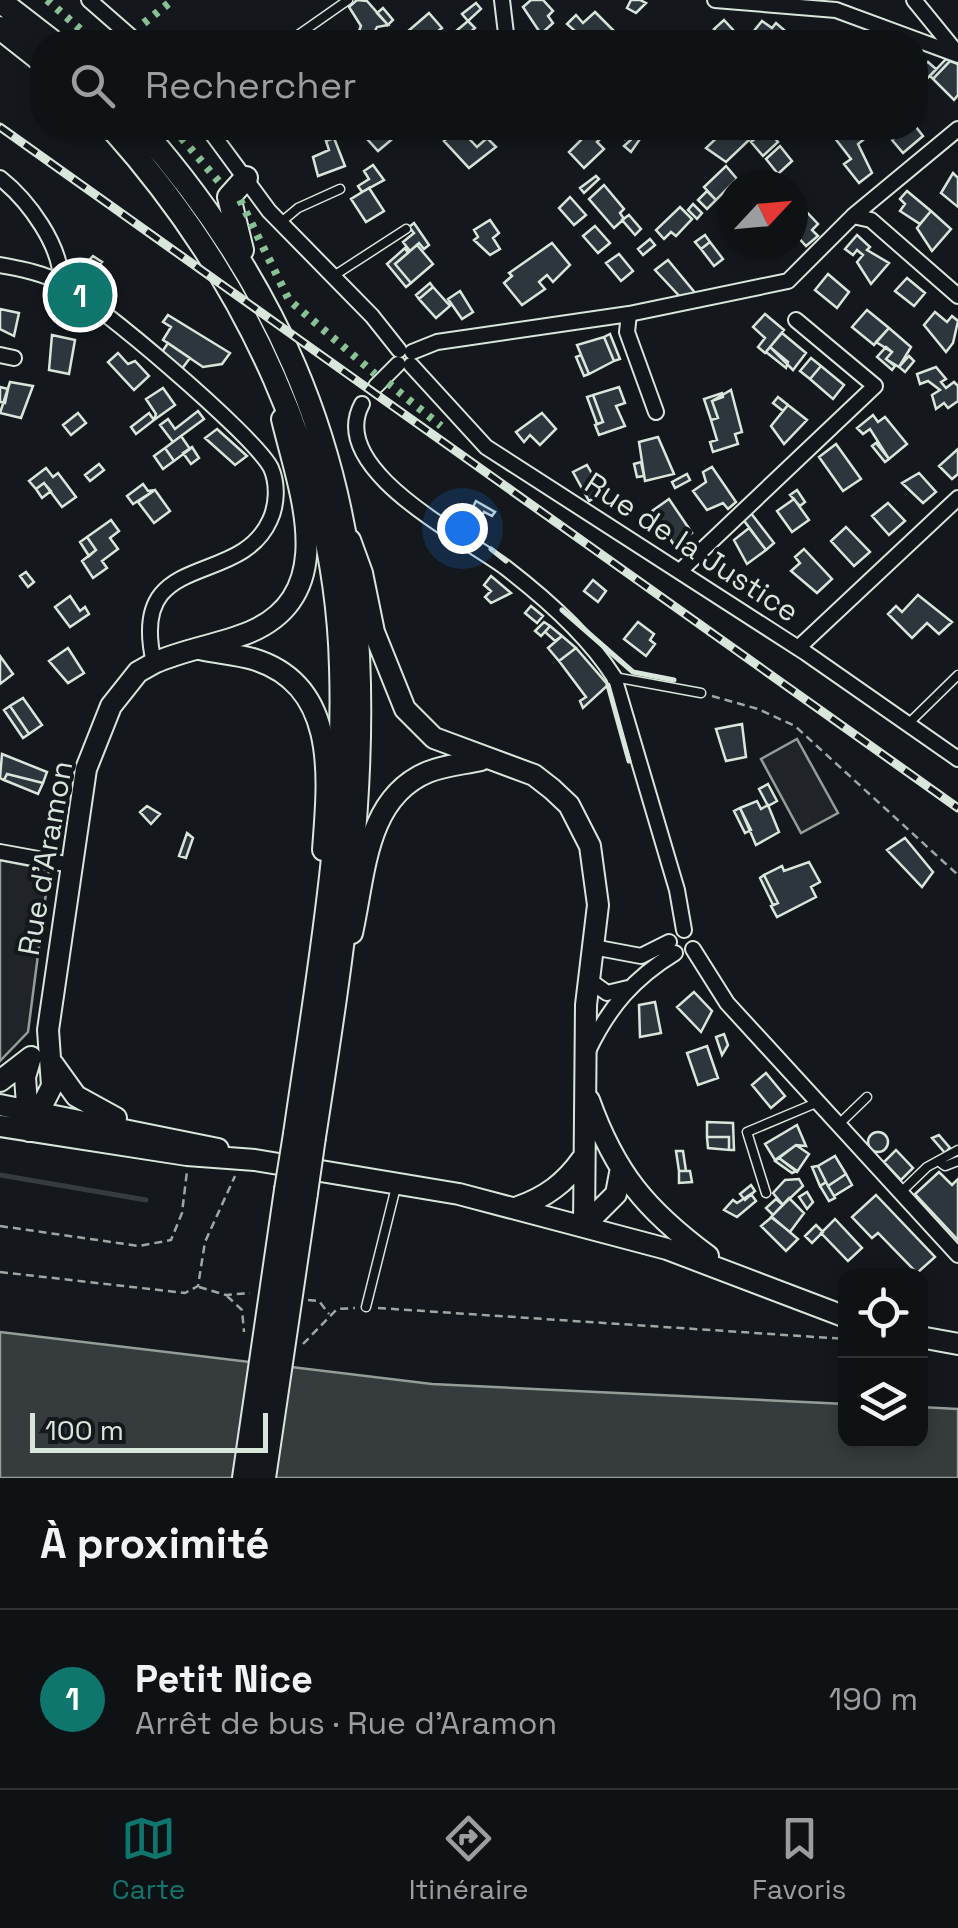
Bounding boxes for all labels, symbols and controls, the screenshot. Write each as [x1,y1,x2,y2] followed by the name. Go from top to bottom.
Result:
[30,30,928,140] search box
[65,58,120,113] icon: search
[145,61,356,109] text: Rechercher
[718,170,808,260] north arrow
[48,258,112,332] pin: 1
[578,463,806,631] street label: Rue de la Justice
[437,503,488,554] your location
[9,758,81,958] street label: Rue d'Aramon
[838,1268,928,1448] map controls
[838,1268,928,1358] button: locate
[838,1358,928,1448] button: layers
[30,1408,268,1452] scale bar
[45,1412,124,1448] text: 100 m
[40,1517,270,1570] text: À proximité
[135,1655,313,1703] text: Petit Nice
[65,1679,80,1719] text: 1
[829,1679,918,1719] text: 190 m
[135,1703,557,1743] text: Arrêt de bus · Rue d'Aramon
[112,1811,185,1907] tab: Carte
[409,1811,529,1907] tab: Itinéraire
[752,1811,846,1907] tab: Favoris

